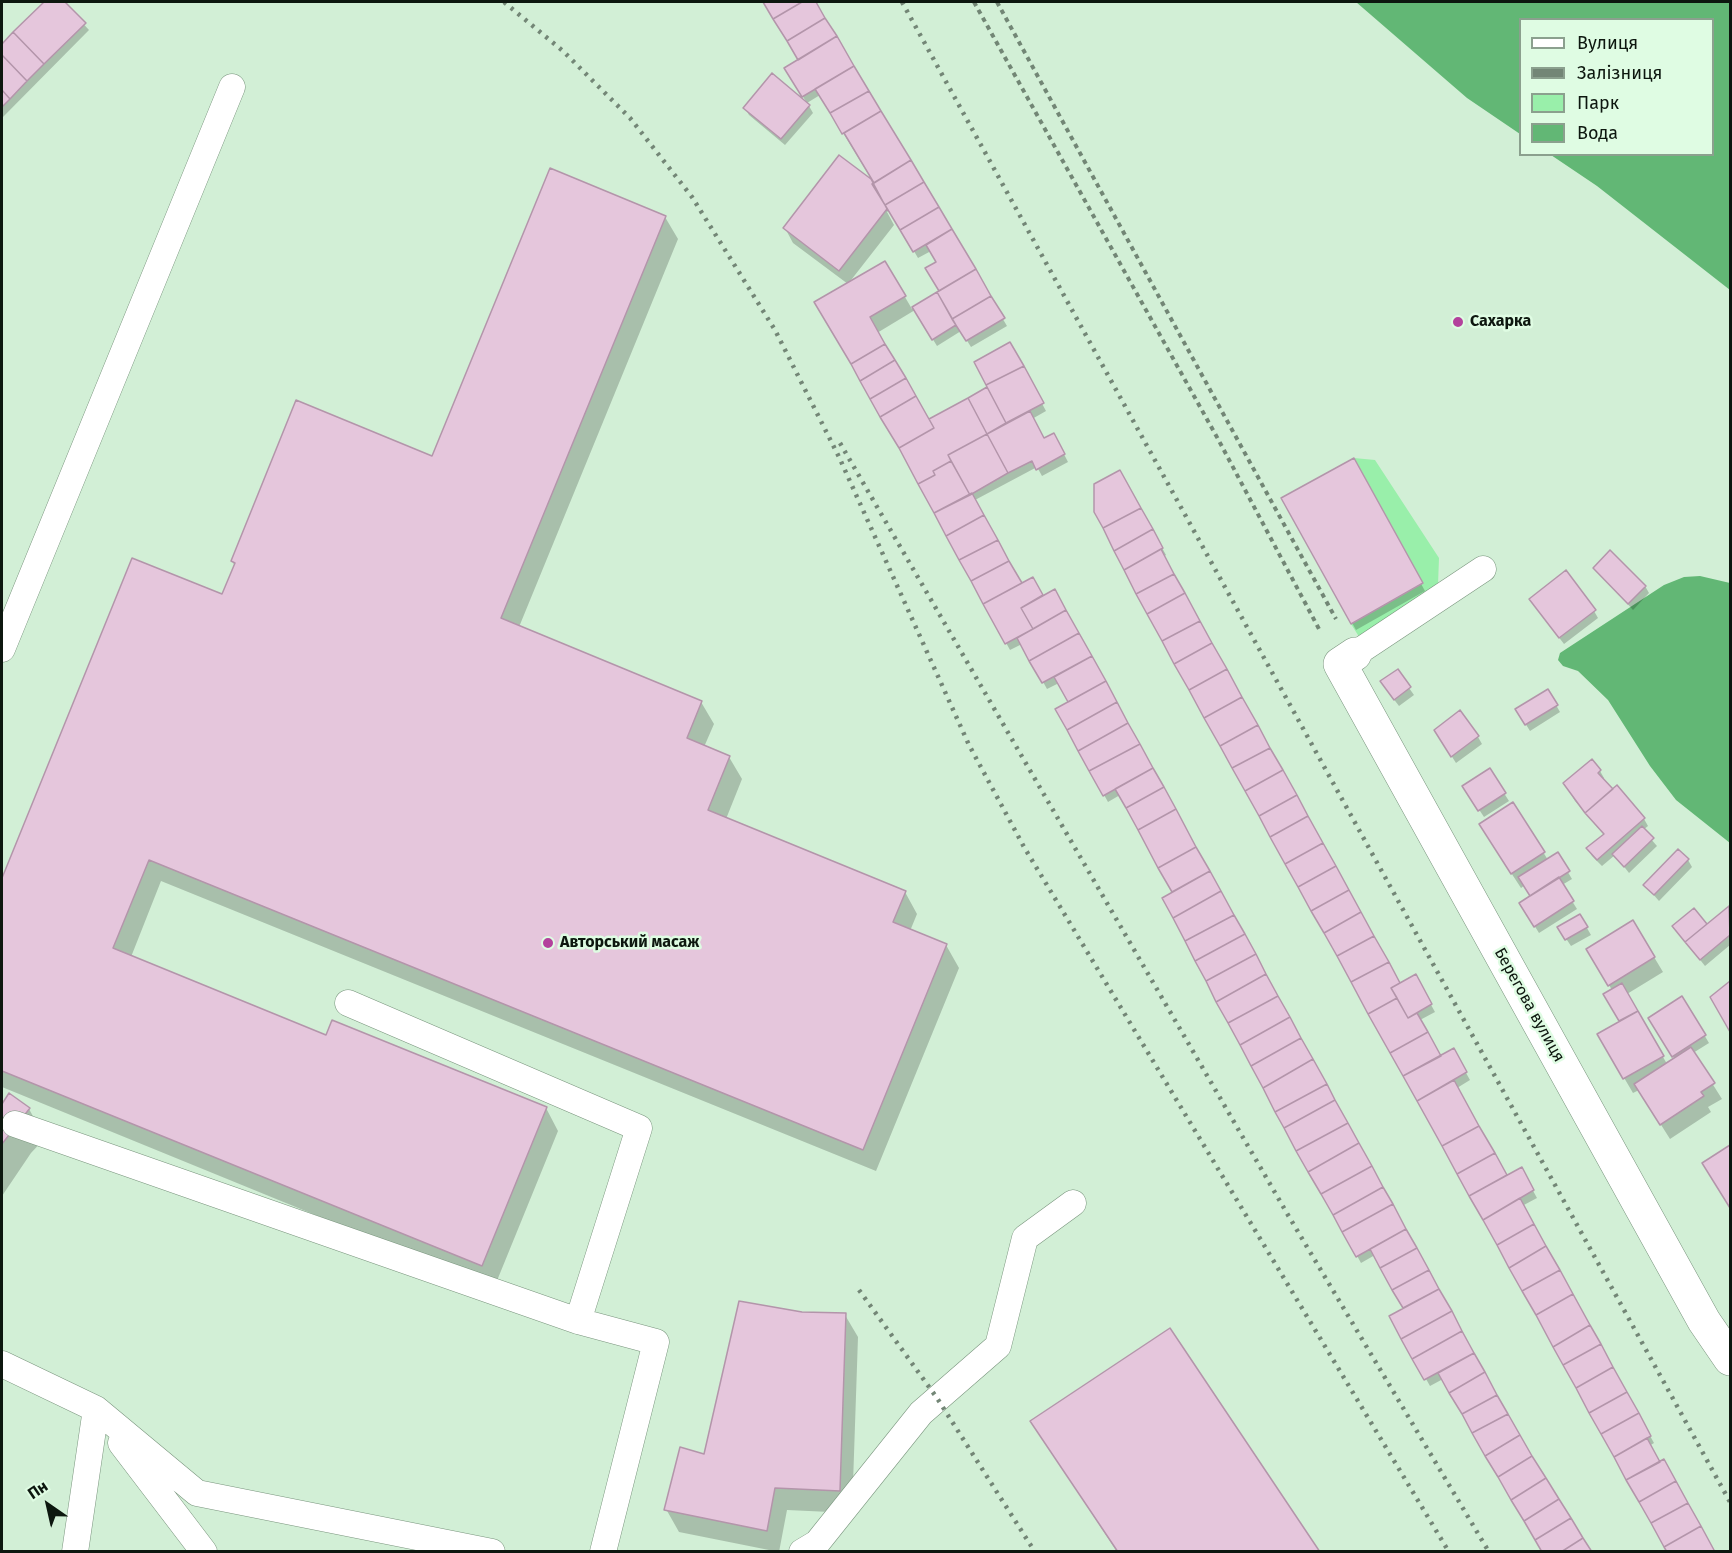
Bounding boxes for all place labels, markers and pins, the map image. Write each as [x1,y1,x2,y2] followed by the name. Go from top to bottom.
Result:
[1470,312,1531,332] place label: Сахарка
[1451,315,1465,329] marker: Сахарка
[560,933,699,953] place label: Авторський масаж
[541,936,555,950] marker: Авторський масаж

